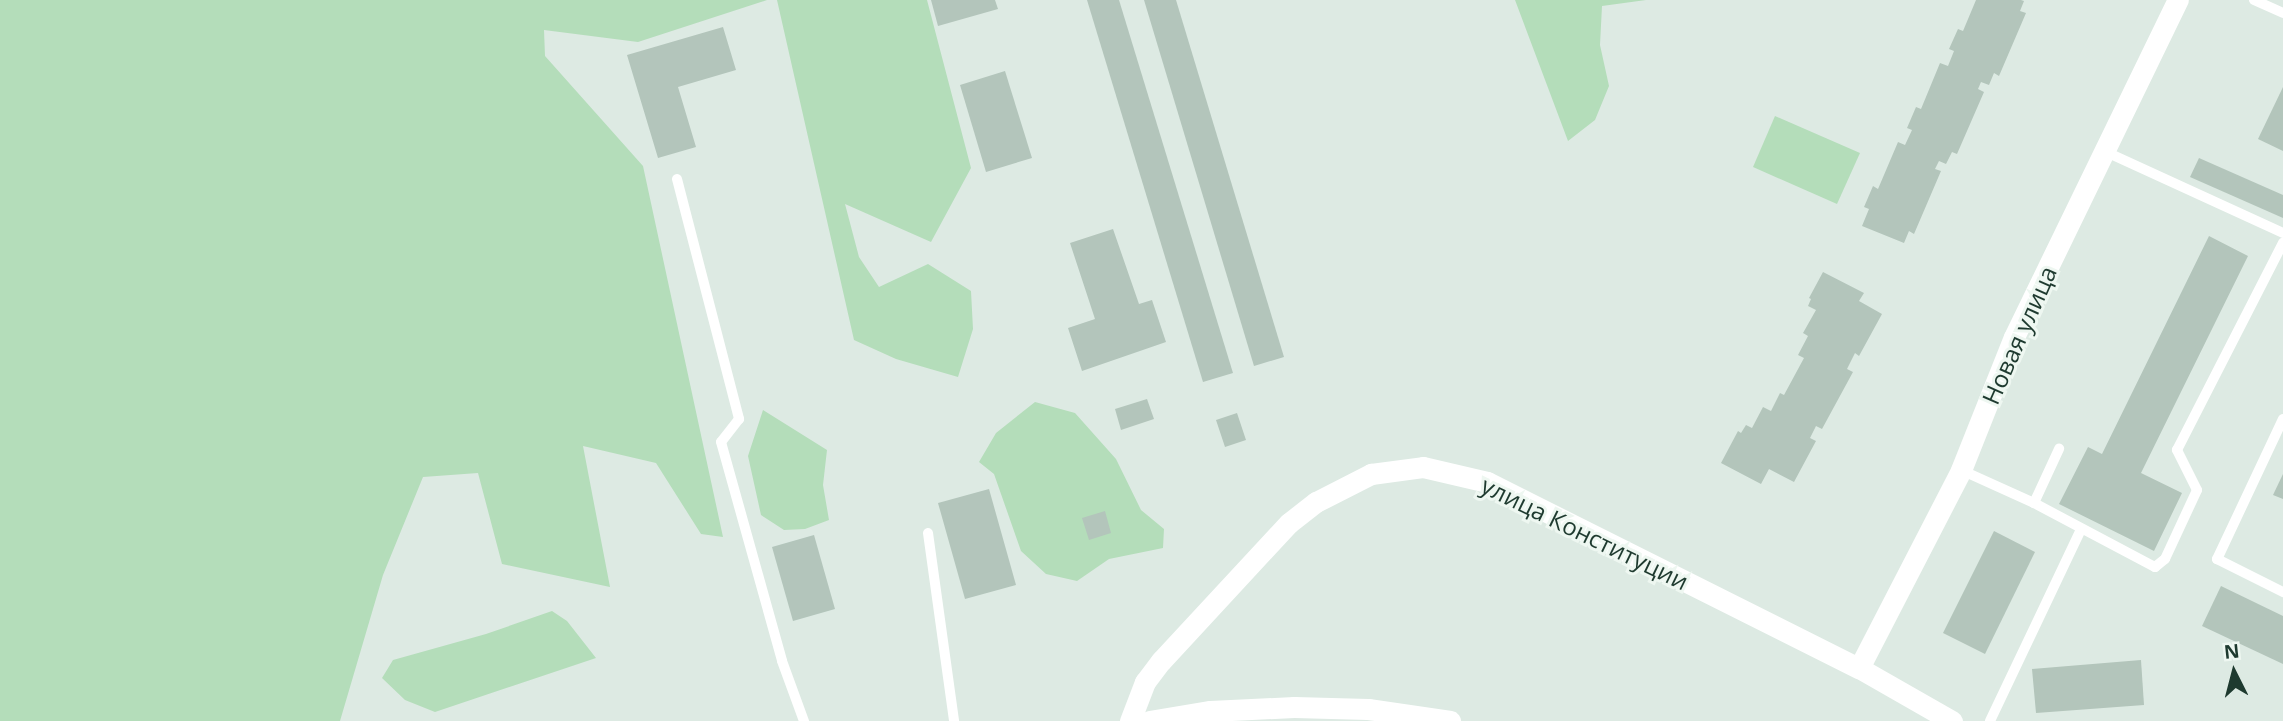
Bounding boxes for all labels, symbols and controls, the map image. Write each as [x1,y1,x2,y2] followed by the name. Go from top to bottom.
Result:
[1976,261,2062,409] street label: Новая улица
[1477,470,1693,596] street label: улица Конституции
[2199,637,2269,707] north arrow
[2223,637,2241,665] text: N

